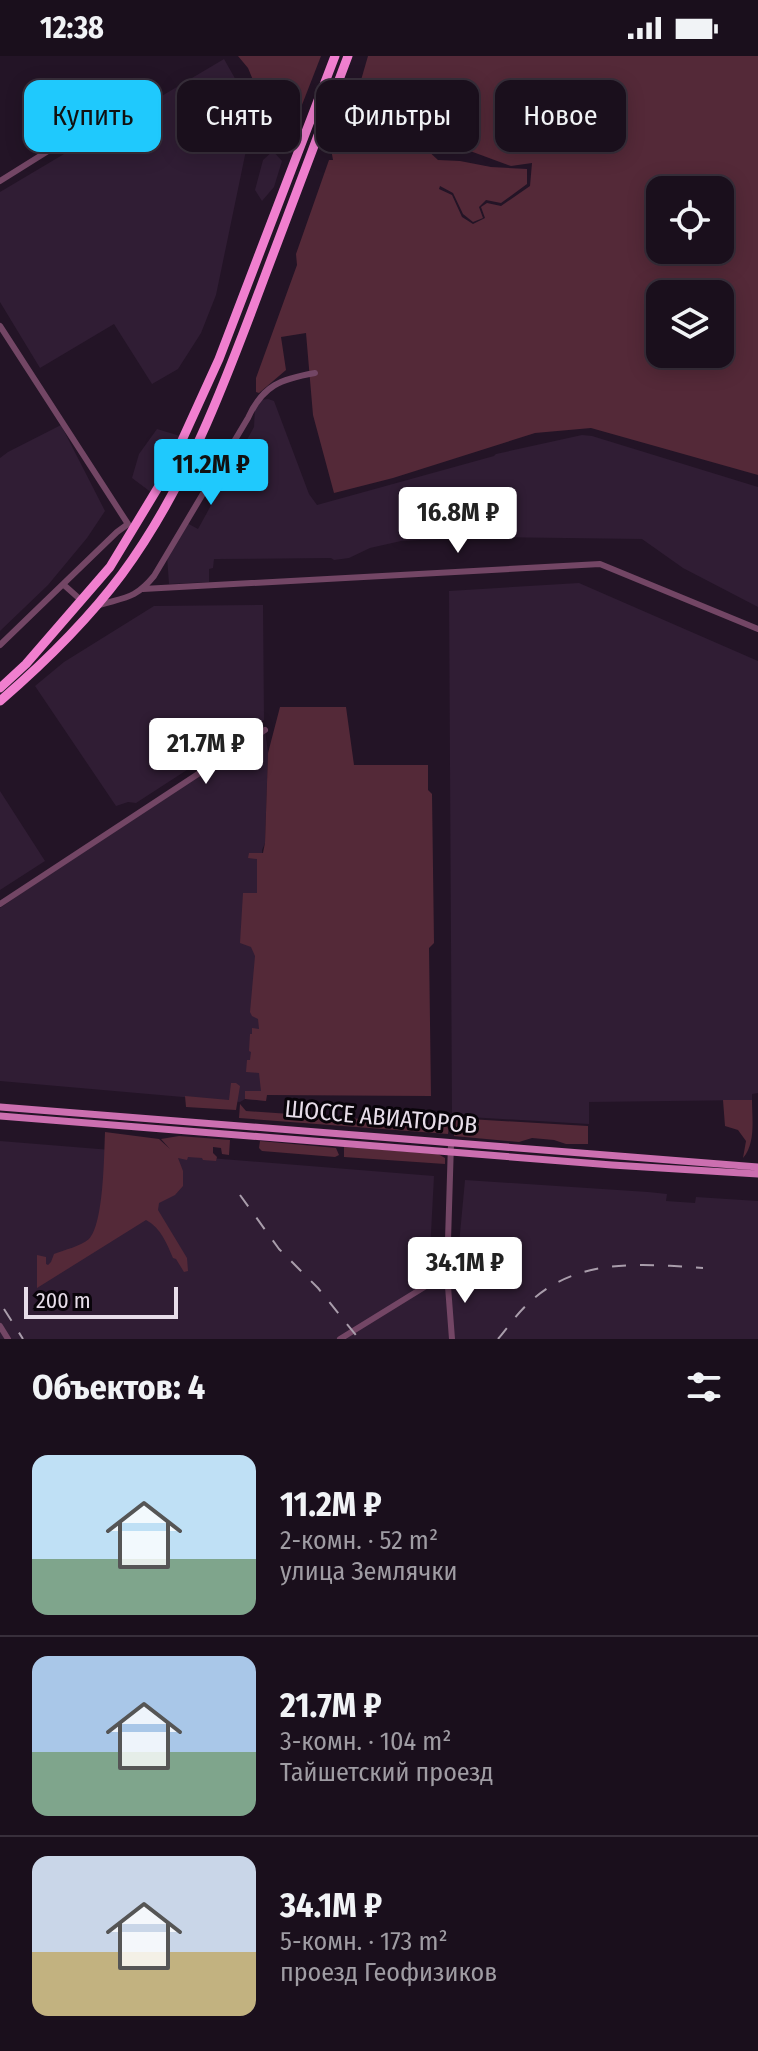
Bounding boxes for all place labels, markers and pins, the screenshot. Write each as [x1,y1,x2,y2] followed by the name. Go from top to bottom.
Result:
[137,439,285,507] pin: 11.2M ₽
[384,487,532,555] pin: 16.8M ₽
[132,718,280,786] pin: 21.7M ₽
[391,1237,539,1305] pin: 34.1M ₽

